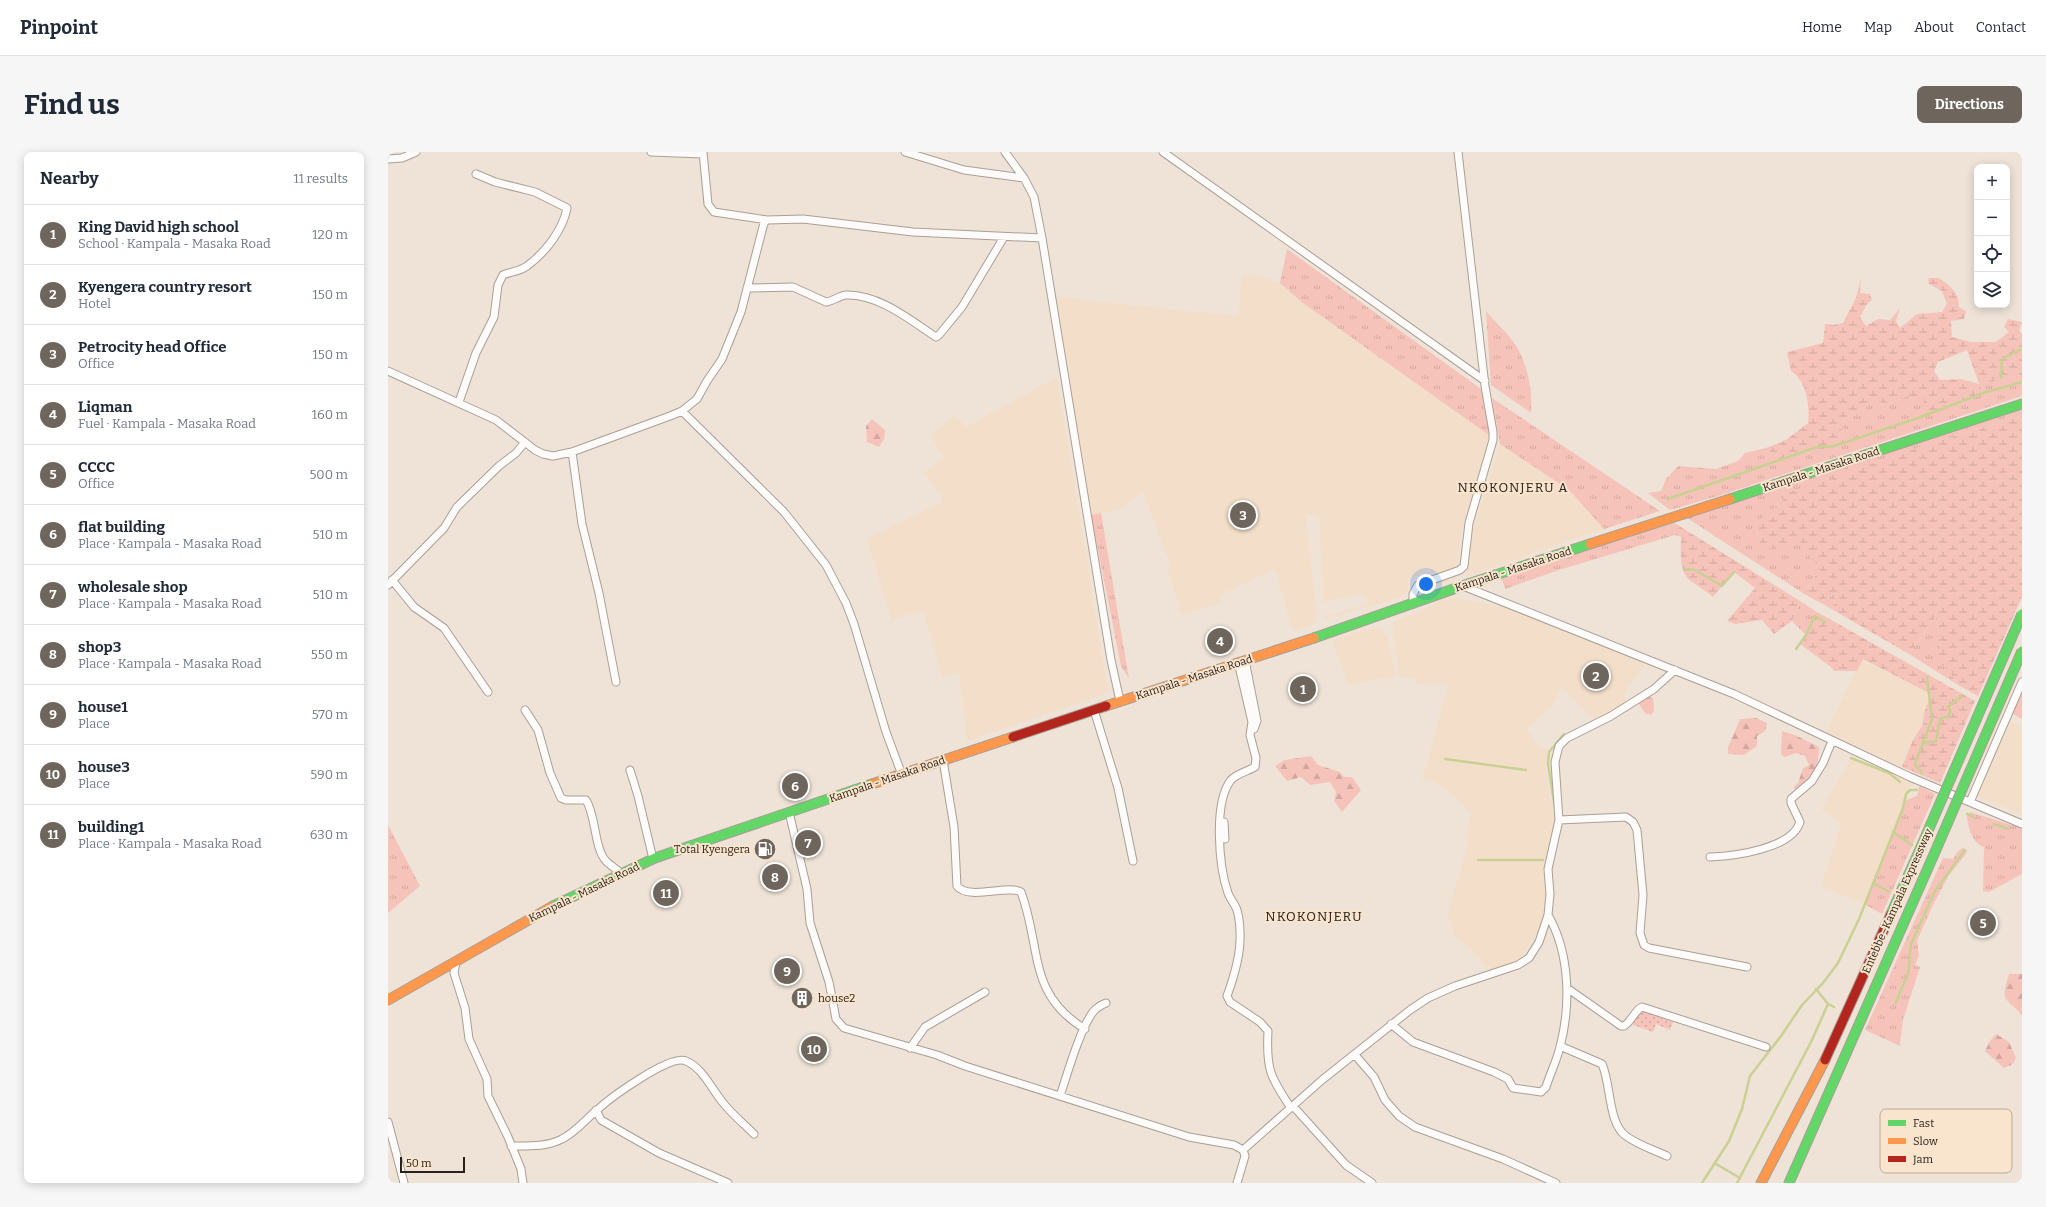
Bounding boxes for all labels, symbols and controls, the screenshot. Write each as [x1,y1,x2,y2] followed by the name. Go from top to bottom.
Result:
[20,16,98,39] text: Pinpoint
[1802,19,1842,36] text: Home
[1864,19,1892,36] text: Map
[1914,19,1954,36] text: About
[1976,19,2026,36] text: Contact
[1917,86,2022,123] button: Directions
[24,88,120,121] text: Find us
[1974,164,2010,308] map controls
[1974,164,2010,200] button: +
[40,168,99,189] text: Nearby
[293,171,348,186] text: 11 results
[1974,200,2010,236] button: −
[78,218,239,236] text: King David high school
[50,227,56,242] text: 1
[312,227,348,242] text: 120 m
[78,236,271,251] text: School · Kampala - Masaka Road
[1974,236,2010,272] button: locate
[1974,272,2010,308] button: layers
[78,278,252,296] text: Kyengera country resort
[49,287,57,302] text: 2
[312,287,348,302] text: 150 m
[78,296,111,311] text: Hotel
[78,338,226,356] text: Petrocity head Office
[49,347,57,362] text: 3
[312,347,348,362] text: 150 m
[78,356,114,371] text: Office
[78,398,132,416] text: Liqman
[49,407,57,422] text: 4
[312,407,348,422] text: 160 m
[78,416,256,431] text: Fuel · Kampala - Masaka Road
[1761,444,1882,494] street label: Kampala - Masaka Road
[78,458,115,476] text: CCCC
[49,467,57,482] text: 5
[309,467,348,482] text: 500 m
[78,476,114,491] text: Office
[1457,480,1569,495] district label: NKOKONJERU A
[1230,500,1256,530] pin: 3
[78,518,165,536] text: flat building
[49,527,57,542] text: 6
[313,527,348,542] text: 510 m
[78,536,262,551] text: Place · Kampala - Masaka Road
[1453,544,1574,594] street label: Kampala - Masaka Road
[1416,574,1436,594] your location
[78,578,188,596] text: wholesale shop
[50,587,57,602] text: 7
[313,587,348,602] text: 510 m
[78,596,262,611] text: Place · Kampala - Masaka Road
[1207,626,1233,656] pin: 4
[78,638,121,656] text: shop3
[49,647,57,662] text: 8
[311,647,348,662] text: 550 m
[1134,652,1255,702] street label: Kampala - Masaka Road
[78,656,262,671] text: Place · Kampala - Masaka Road
[1583,661,1609,691] pin: 2
[1290,674,1316,704] pin: 1
[78,698,128,716] text: house1
[49,707,57,722] text: 9
[312,707,348,722] text: 570 m
[78,716,110,731] text: Place
[827,753,947,805] street label: Kampala - Masaka Road
[78,758,130,776] text: house3
[46,767,60,782] text: 10
[310,767,348,782] text: 590 m
[782,771,808,801] pin: 6
[78,776,110,791] text: Place
[78,818,144,836] text: building1
[47,827,59,842] text: 11
[310,827,348,842] text: 630 m
[1860,827,1935,975] street label: Entebbe–Kampala Expressway
[795,828,821,858] pin: 7
[78,836,262,851] text: Place · Kampala - Masaka Road
[752,836,778,862] fuel station icon: Total Kyengera
[674,843,750,856] place label: Total Kyengera
[527,860,642,925] street label: Kampala - Masaka Road
[762,862,788,892] pin: 8
[653,878,679,908] pin: 11
[1970,908,1996,938] pin: 5
[1265,909,1363,924] district label: NKOKONJERU
[774,956,800,986] pin: 9
[789,985,815,1011] building icon: house2
[818,992,855,1005] place label: house2
[801,1034,827,1064] pin: 10
[1880,1109,2012,1173] legend
[1913,1117,1934,1130] text: Fast
[1913,1135,1938,1148] text: Slow
[1912,1153,1933,1166] text: Jam
[400,1155,465,1174] scale bar
[406,1157,432,1170] text: 50 m

